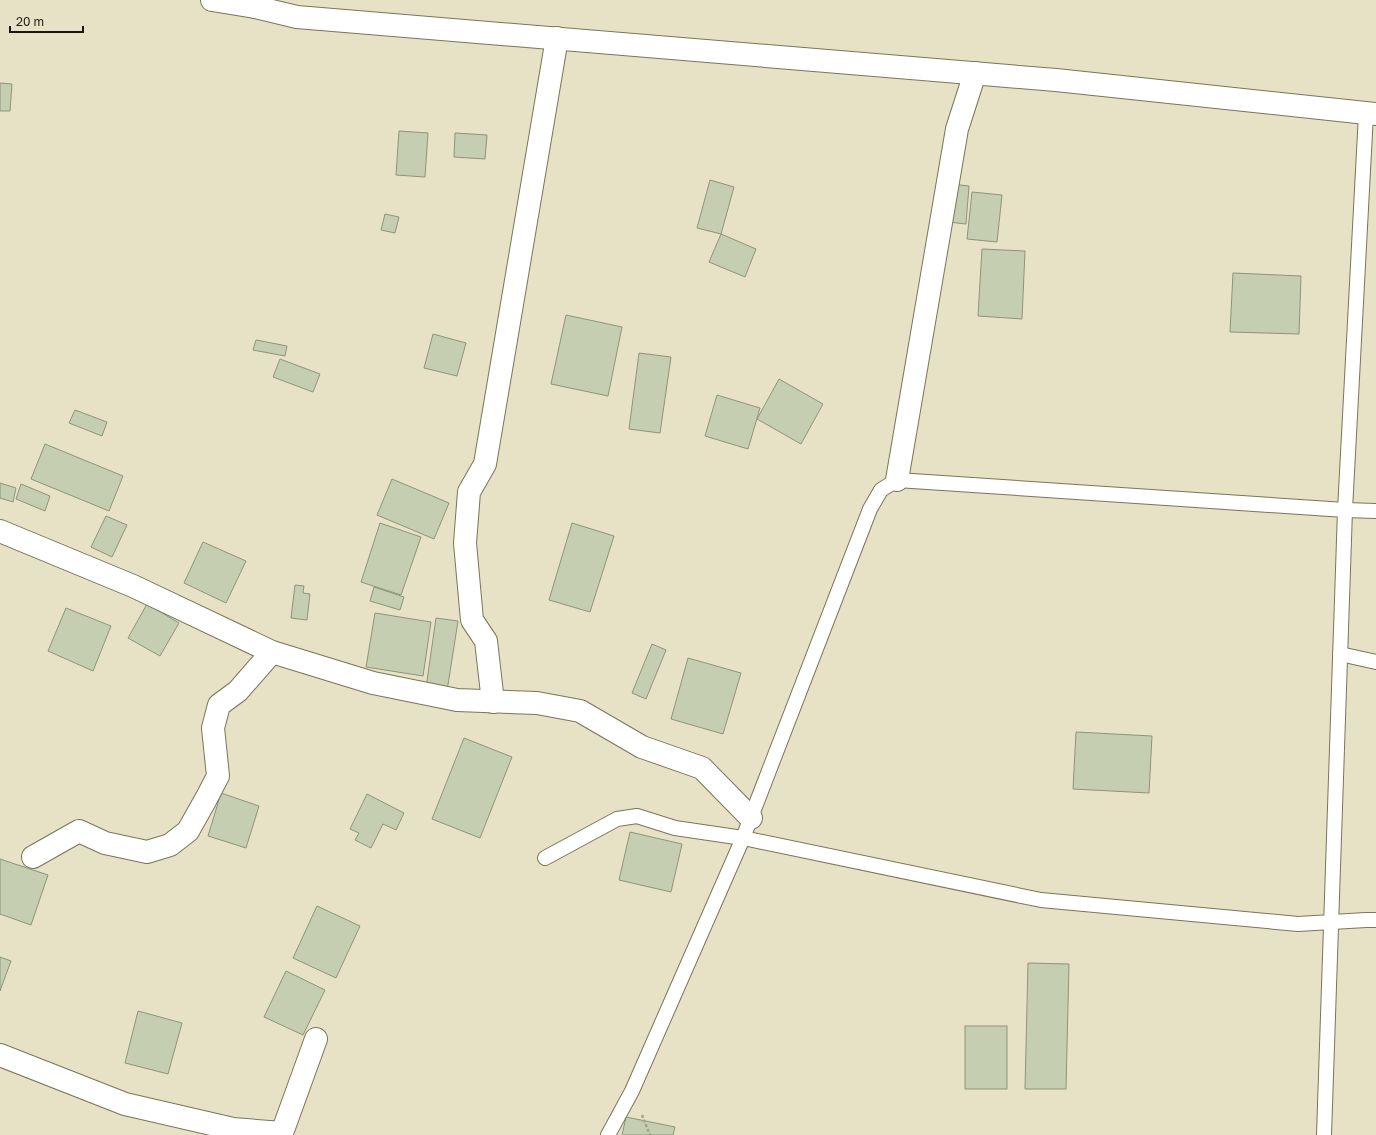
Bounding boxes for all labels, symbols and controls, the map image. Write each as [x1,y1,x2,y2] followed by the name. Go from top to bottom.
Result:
[10,8,83,34] scale bar
[16,14,44,29] text: 20 m

